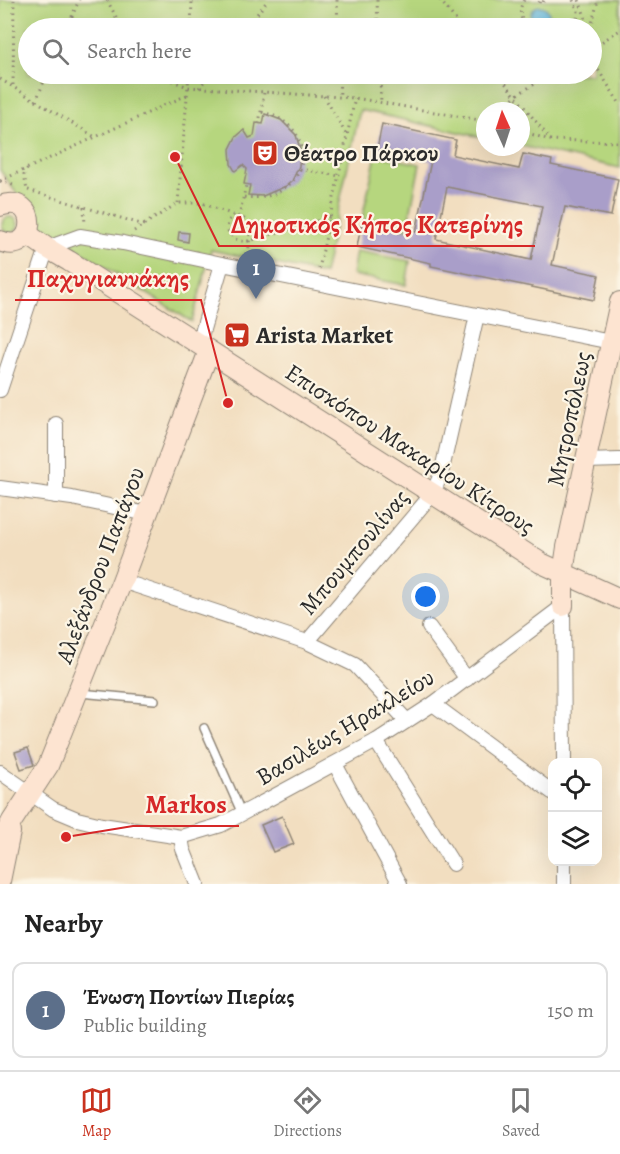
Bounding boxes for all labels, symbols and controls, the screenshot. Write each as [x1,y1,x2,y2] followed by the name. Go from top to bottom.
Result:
[18,18,602,84] search box
[39,35,72,68] icon: search
[87,36,192,66] text: Search here
[476,102,530,156] north arrow
[284,137,439,169] place label: Θέατρο Πάρκου
[250,138,280,168] theatre icon: Θέατρο Πάρκου
[219,202,535,246] callout: Δημοτικός Κήπος Κατερίνης
[231,207,523,242] text: Δημοτικός Κήπος Κατερίνης
[236,250,276,299] pin: 1
[15,256,201,300] callout: Παχυγιαννάκης
[27,261,189,296] text: Παχυγιαννάκης
[255,319,393,351] place label: Arista Market
[222,320,252,350] supermarket icon: Arista Market
[539,348,599,490] street label: Μητροπόλεως
[279,356,541,542] street label: Επισκόπου Μακαρίου Κίτρους
[47,462,152,669] street label: Αλεξάνδρου Παπάγου
[292,482,416,622] street label: Μπουμπουλίνας
[411,582,440,611] your location
[250,661,440,793] street label: Βασιλέως Ηρακλείου
[548,758,602,866] map controls
[548,758,602,812] button: locate
[133,782,239,826] callout: Markos
[145,787,227,822] text: Markos
[548,812,602,866] button: layers
[24,906,103,941] text: Nearby
[83,982,294,1012] text: Ένωση Ποντίων Πιερίας
[42,997,49,1024] text: 1
[547,997,594,1024] text: 150 m
[83,1012,207,1039] text: Public building
[80,1084,113,1142] tab: Map
[273,1084,342,1142] tab: Directions
[502,1084,540,1142] tab: Saved

